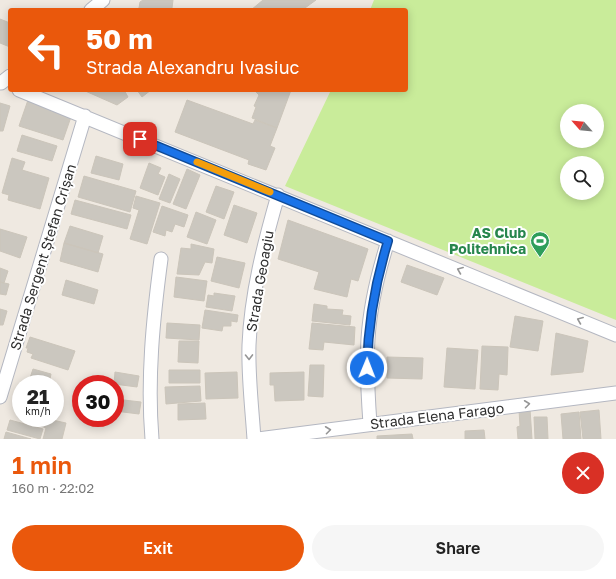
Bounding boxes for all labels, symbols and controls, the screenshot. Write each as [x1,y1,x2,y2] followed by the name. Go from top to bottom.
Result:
[86,22,153,55] text: 50 m
[20,24,72,76] icon: left
[86,56,299,78] text: Strada Alexandru Ivasiuc
[560,104,604,148] north arrow
[560,104,604,200] map controls
[123,122,157,156] pin
[129,128,151,150] icon: arrive
[560,156,604,200] button: search
[6,162,79,352] street label: Strada Sergent Ștefan Crișan
[449,224,526,257] place label: AS Club Politehnica
[242,229,277,333] street label: Strada Geoagiu
[529,230,551,258] sports icon: AS Club Politehnica
[456,267,463,275] one-way arrow
[576,316,583,324] one-way arrow
[346,347,388,389] position arrow
[245,354,254,360] one-way arrow
[72,375,124,427] speed limit sign: 30
[27,384,49,408] text: 21
[369,399,505,432] street label: Strada Elena Farago
[524,400,530,409] one-way arrow
[25,405,51,417] text: km/h
[325,426,331,435] one-way arrow
[12,450,72,479] text: 1 min
[562,452,604,494] button: close
[12,480,94,496] text: 160 m · 22:02
[12,525,304,571] button: Exit
[312,525,604,571] button: Share

